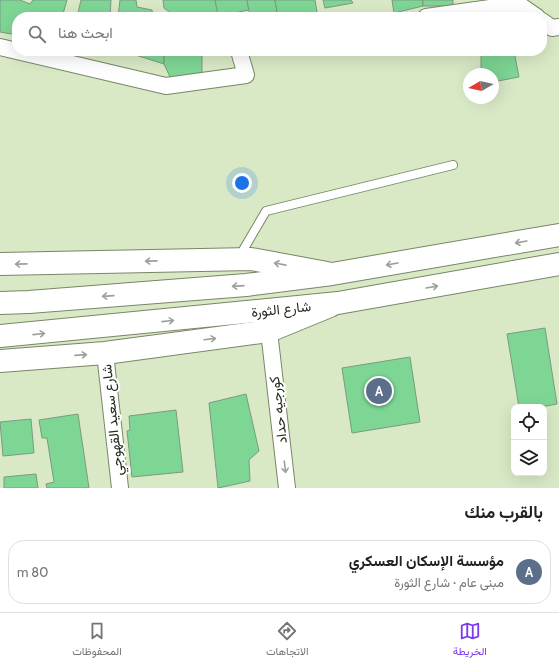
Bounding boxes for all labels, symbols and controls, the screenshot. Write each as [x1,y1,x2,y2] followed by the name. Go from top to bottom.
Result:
[12,12,547,56] search box
[26,23,48,45] icon: search
[58,24,113,42] text: ابحث هنا
[463,68,499,104] north arrow
[232,173,252,193] your location
[514,238,527,246] one-way arrow
[145,257,158,265] one-way arrow
[15,260,28,268] one-way arrow
[274,260,287,268] one-way arrow
[386,260,399,268] one-way arrow
[232,282,245,289] one-way arrow
[425,282,438,290] one-way arrow
[102,292,115,299] one-way arrow
[250,297,312,323] street label: شارع الثورة
[161,317,174,324] one-way arrow
[32,330,45,337] one-way arrow
[203,335,216,343] one-way arrow
[74,351,87,358] one-way arrow
[97,363,130,477] street label: شارع سعيد القهوجي
[265,375,291,445] street label: كورجيه حداد
[366,376,392,406] pin: A
[511,404,547,476] map controls
[511,404,547,440] button: locate
[511,440,547,476] button: layers
[281,460,289,473] one-way arrow
[465,502,543,522] text: بالقرب منك
[349,552,504,570] text: مؤسسة الإسكان العسكري
[17,564,48,580] text: 80 m
[525,564,533,580] text: A
[394,574,504,590] text: مبنى عام · شارع الثورة
[72,620,122,661] tab: المحفوظات
[266,620,309,661] tab: الاتجاهات
[453,620,487,661] tab: الخريطة

